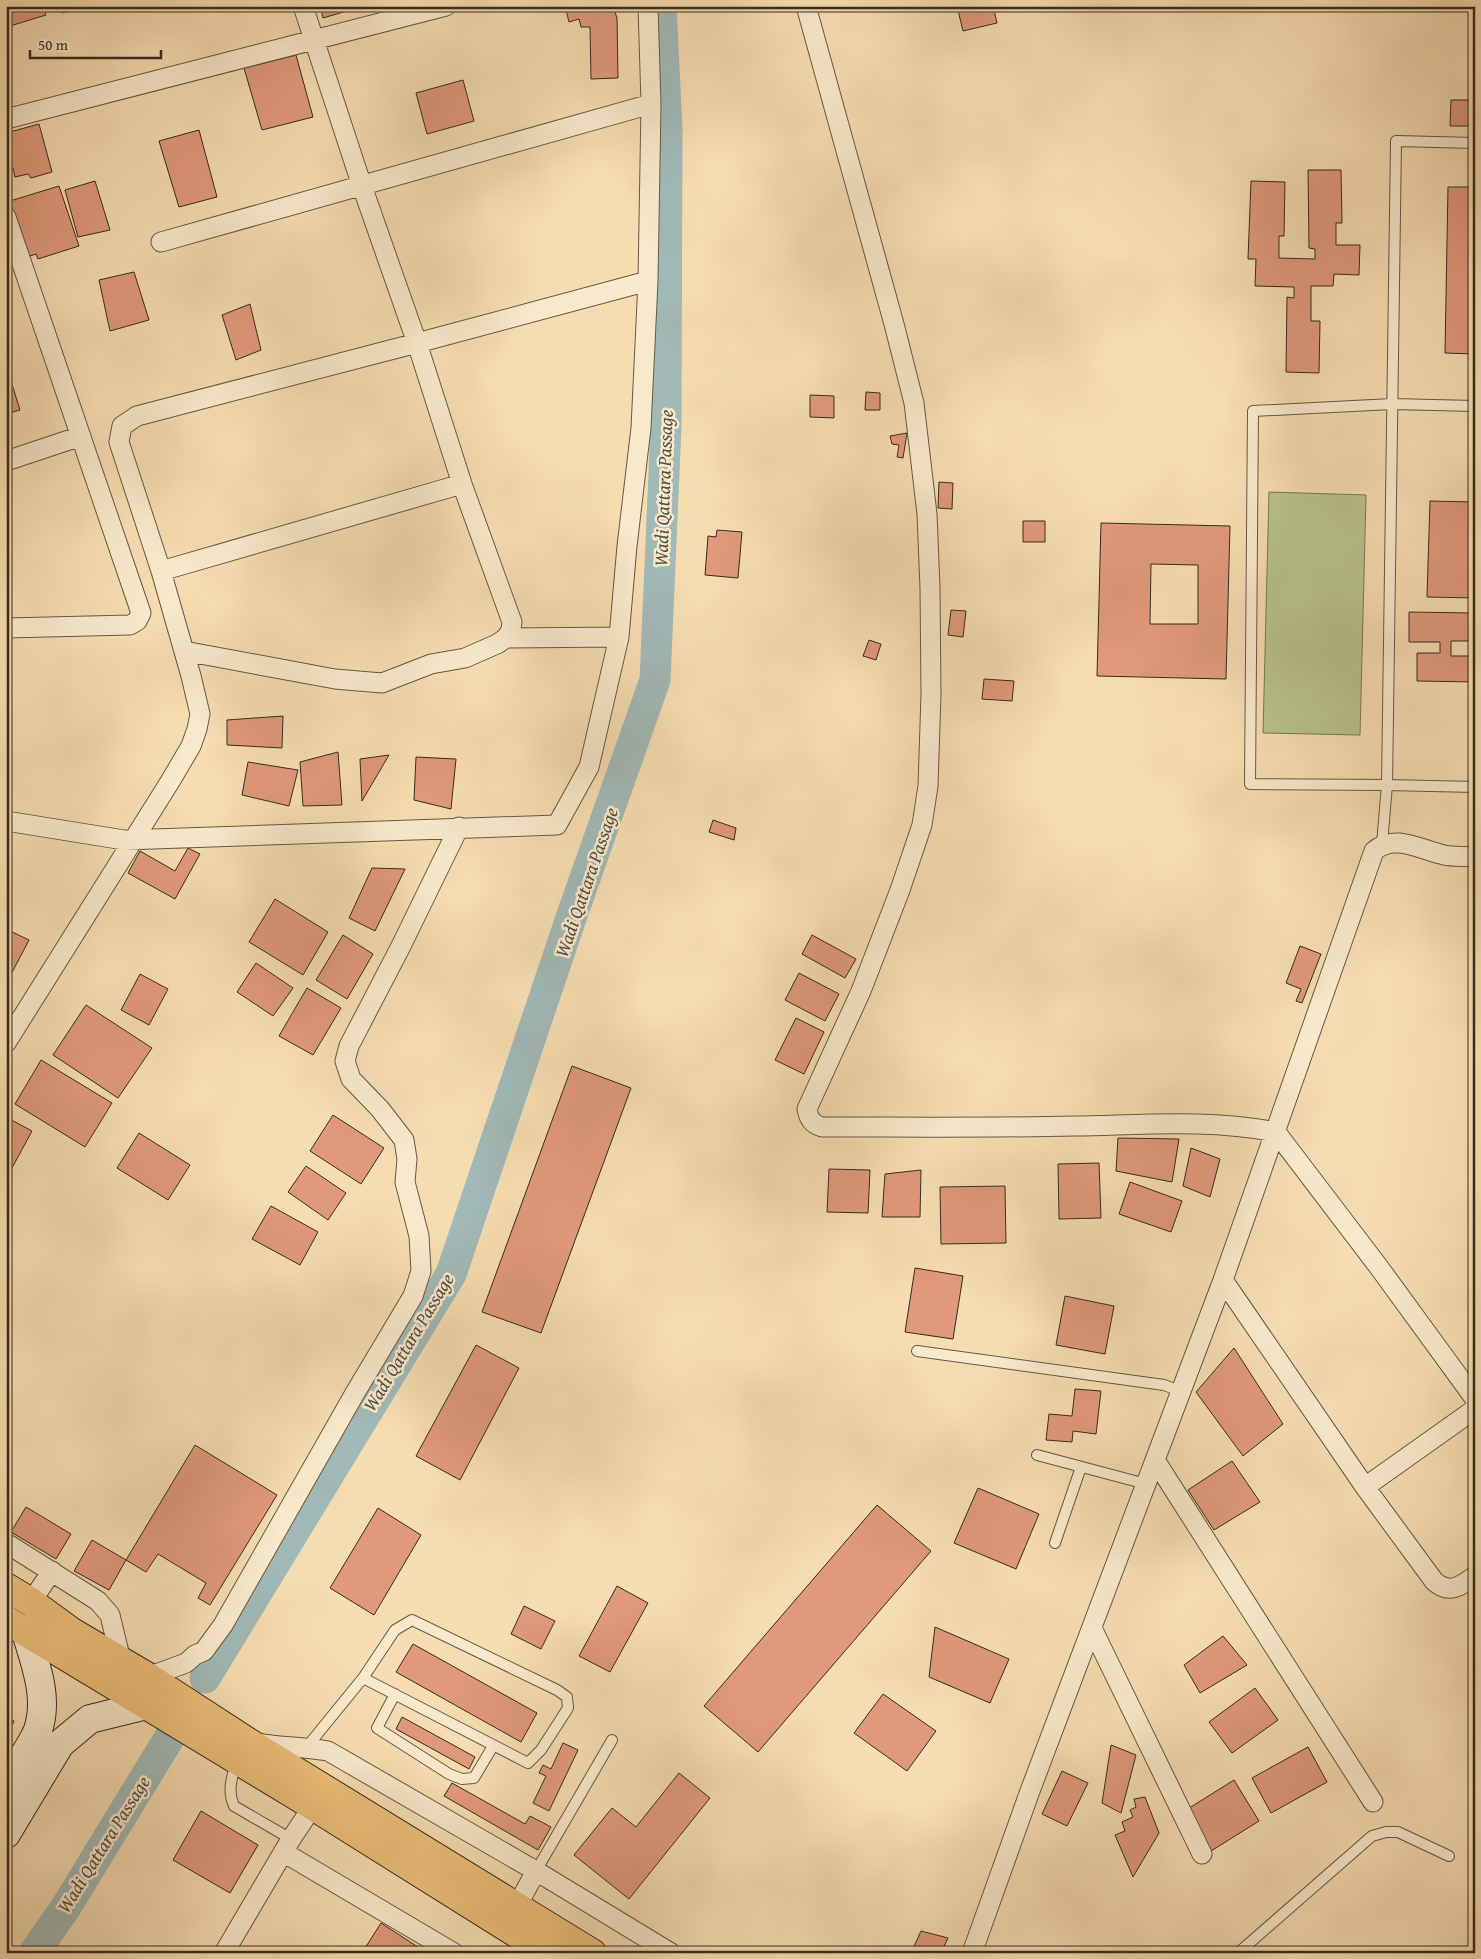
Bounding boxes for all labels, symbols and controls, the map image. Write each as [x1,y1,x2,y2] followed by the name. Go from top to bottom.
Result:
[30,28,161,60] scale bar
[38,34,69,55] text: 50 m
[646,409,680,567] water label: Wadi Qattara Passage
[547,803,625,961] water label: Wadi Qattara Passage
[356,1267,461,1416] water label: Wadi Qattara Passage
[50,1770,157,1918] water label: Wadi Qattara Passage

